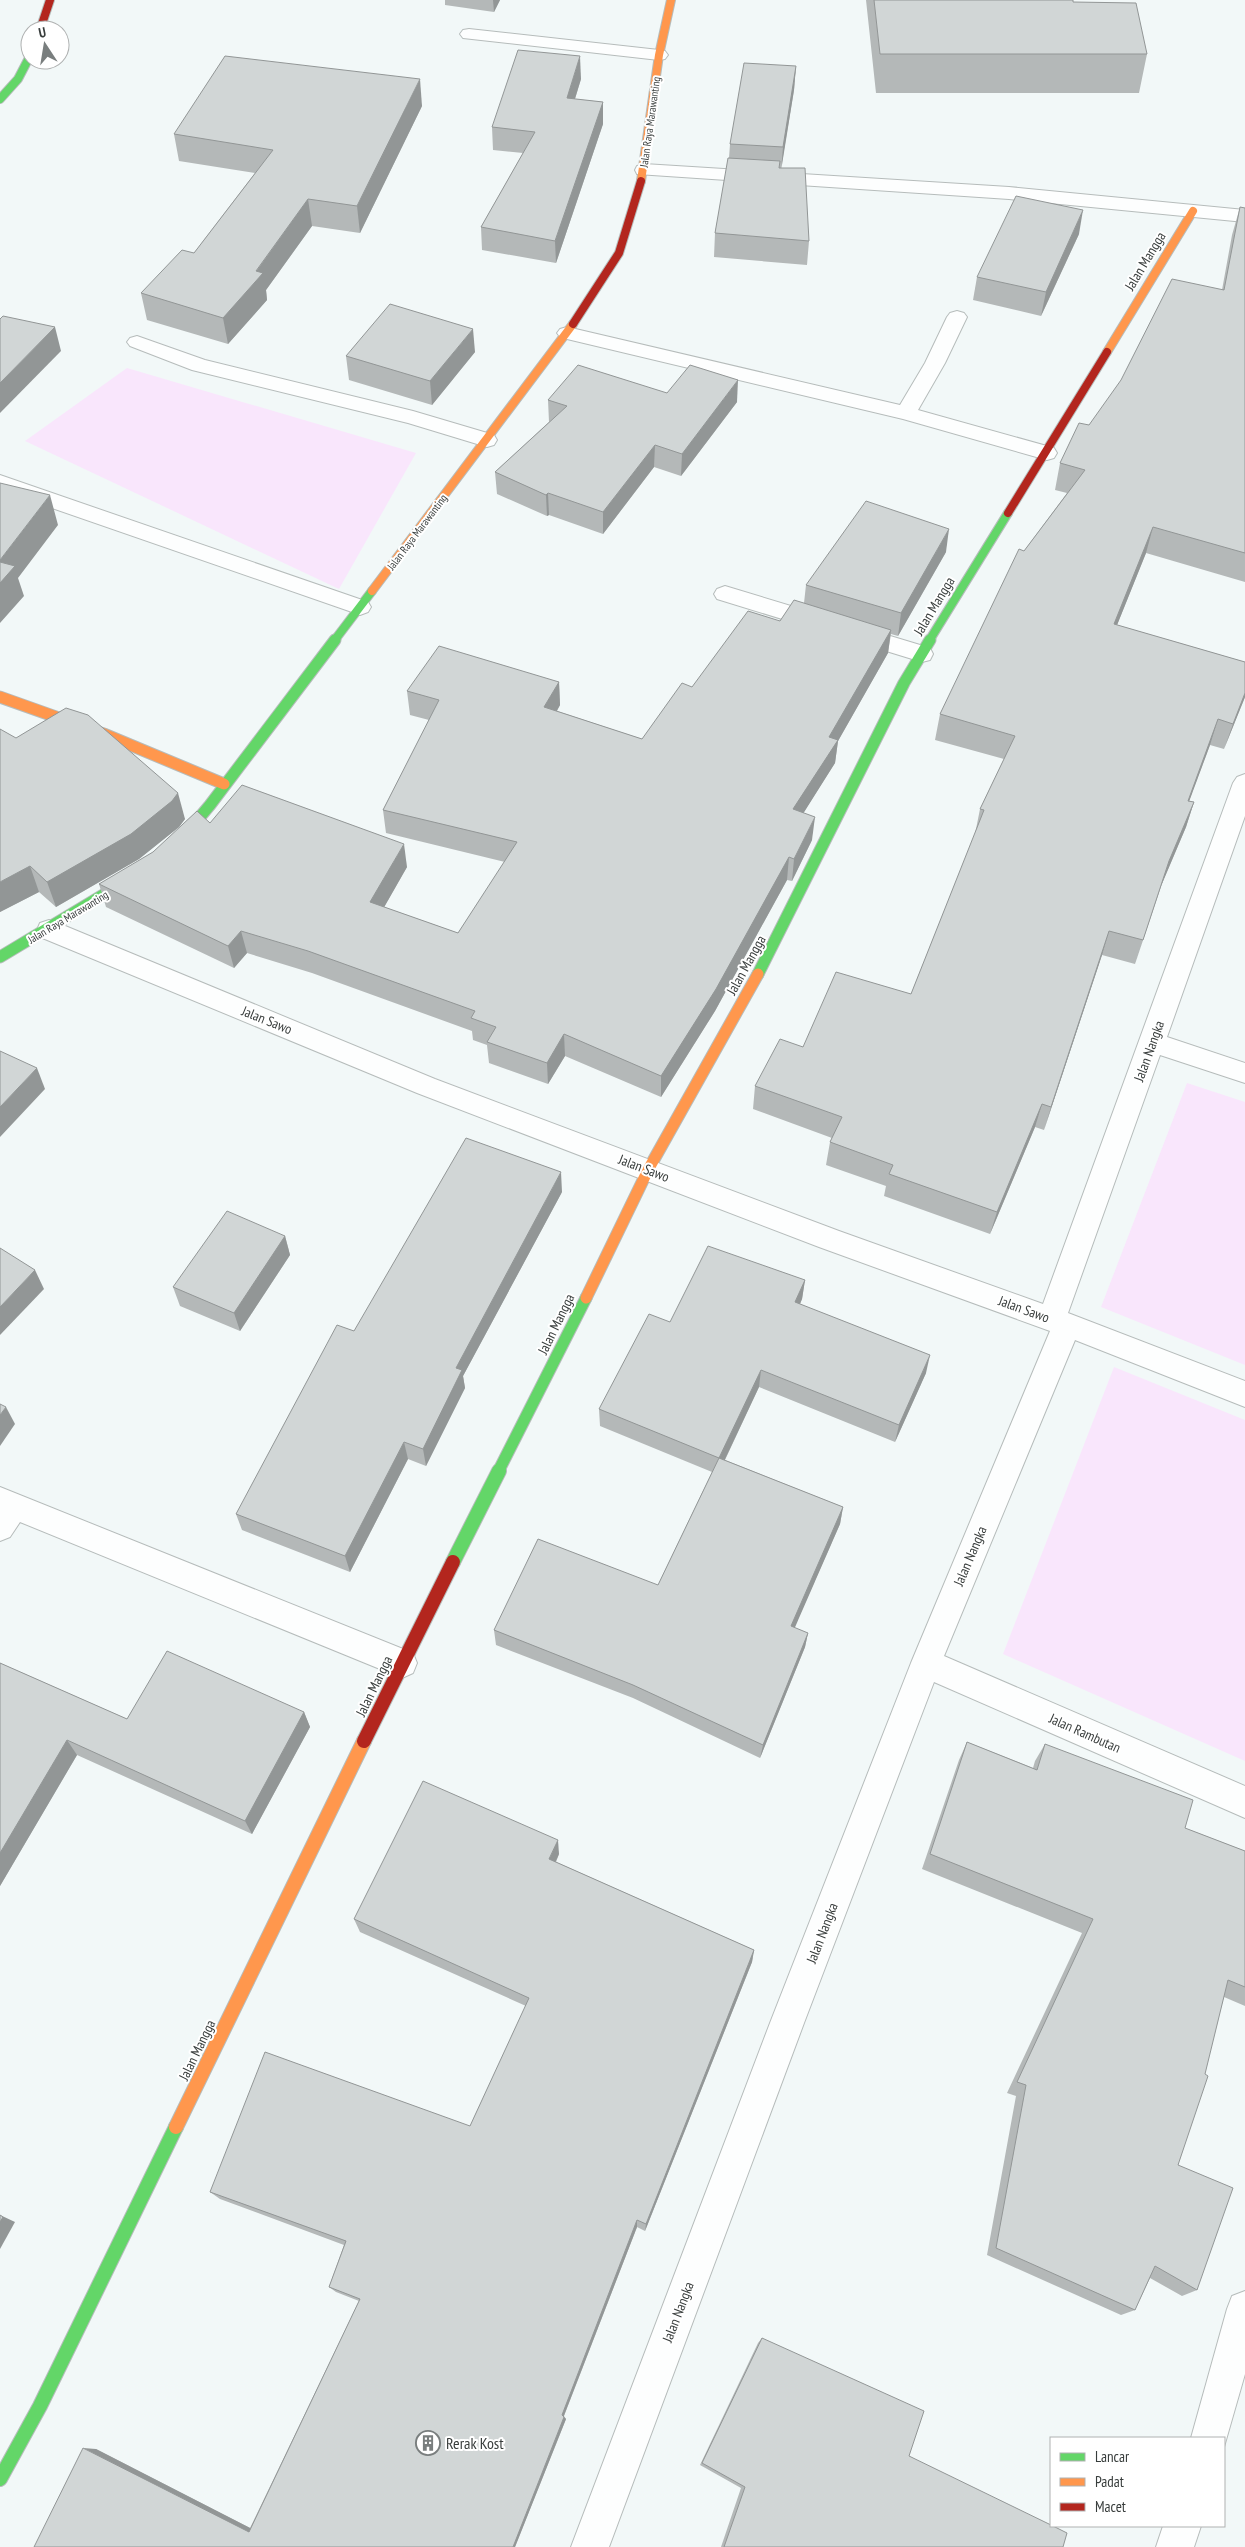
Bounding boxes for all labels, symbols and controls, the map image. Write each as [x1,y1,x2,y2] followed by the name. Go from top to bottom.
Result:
[20,20,70,70] north arrow
[37,23,48,42] text: U
[637,76,663,169] street label: Jalan Raya Marawanting
[1120,228,1170,294] street label: Jalan Mangga
[383,491,450,573] street label: Jalan Raya Marawanting
[909,573,959,639] street label: Jalan Mangga
[24,887,111,947] street label: Jalan Raya Marawanting
[722,932,770,999] street label: Jalan Mangga
[238,1001,295,1038] street label: Jalan Sawo
[1129,1018,1168,1085] street label: Jalan Nangka
[615,1150,672,1186] street label: Jalan Sawo
[533,1291,578,1358] street label: Jalan Mangga
[995,1291,1052,1326] street label: Jalan Sawo
[949,1523,991,1590] street label: Jalan Nangka
[351,1653,396,1720] street label: Jalan Mangga
[1046,1709,1123,1757] street label: Jalan Rambutan
[802,1900,842,1967] street label: Jalan Nangka
[174,2017,219,2084] street label: Jalan Mangga
[658,2279,698,2346] street label: Jalan Nangka
[415,2430,441,2456] building icon: Rerak Kost
[446,2433,504,2453] place label: Rerak Kost
[1050,2437,1225,2527] legend
[1095,2447,1130,2466] text: Lancar
[1095,2472,1124,2491] text: Padat
[1095,2497,1126,2516] text: Macet

